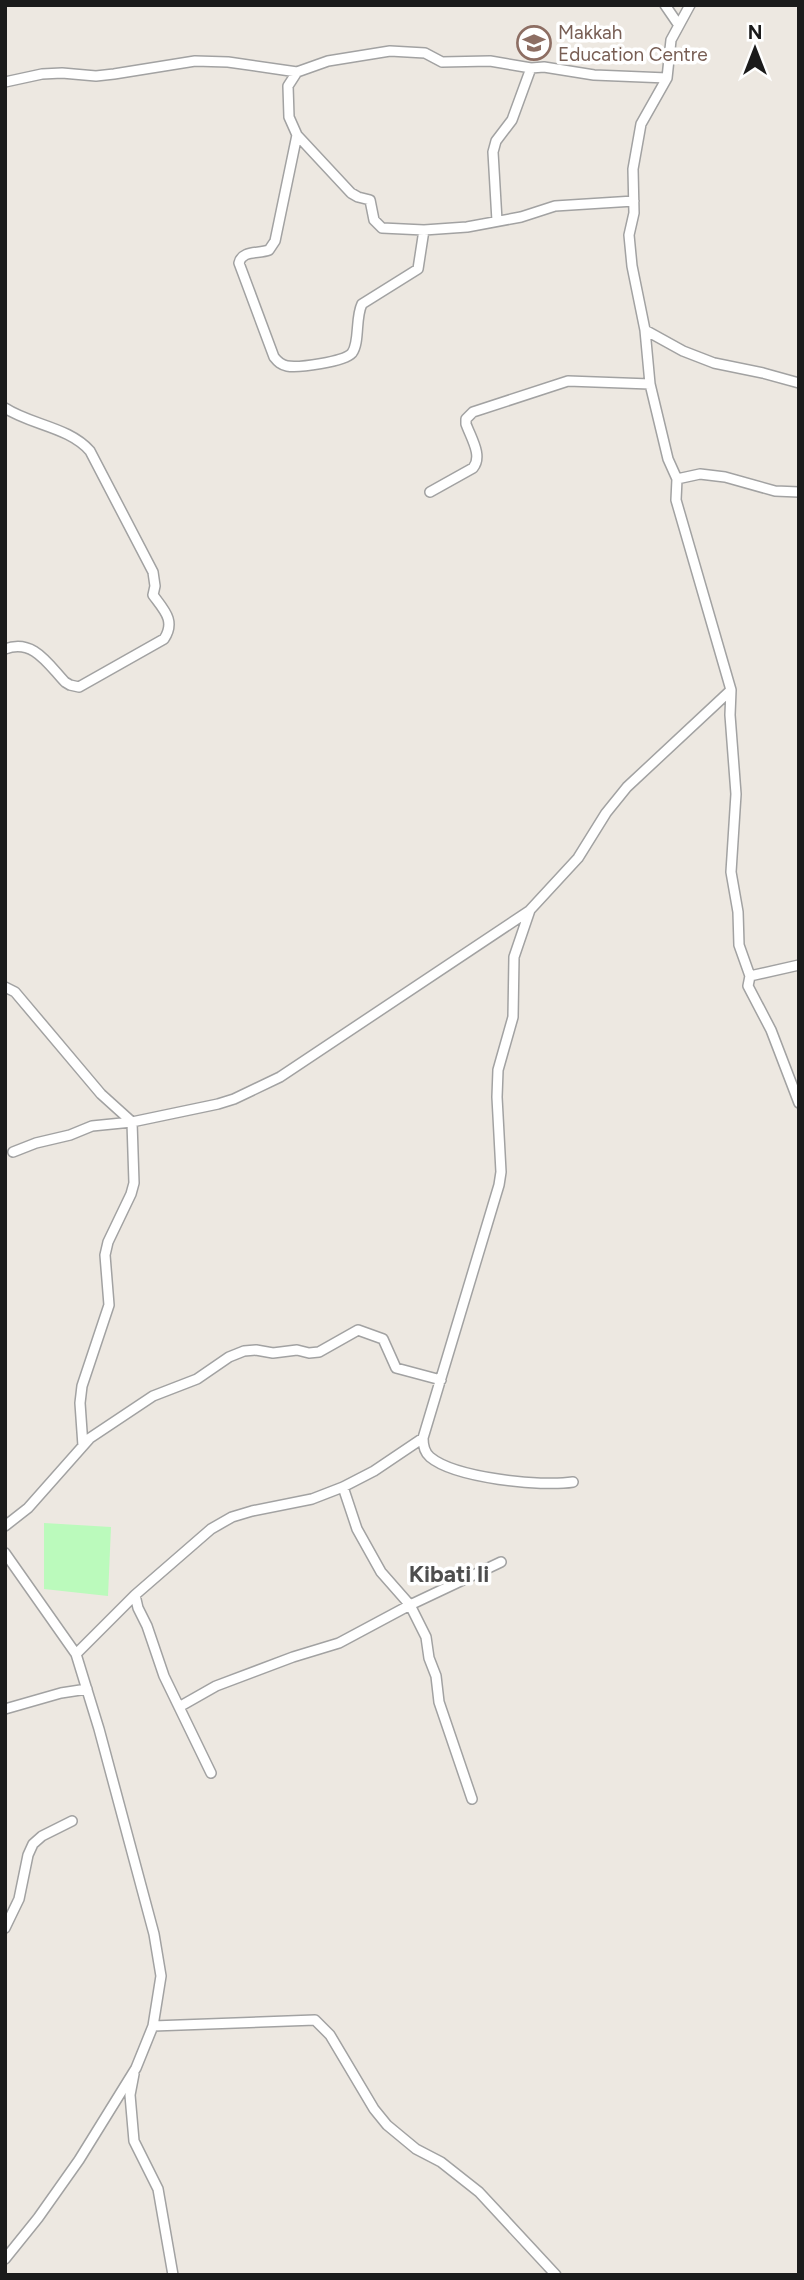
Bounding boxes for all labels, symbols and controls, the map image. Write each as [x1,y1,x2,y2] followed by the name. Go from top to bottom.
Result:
[720,14,790,84] north arrow
[558,21,708,66] place label: Makkah Education Centre
[748,21,762,44] text: N
[515,24,553,62] school or university icon: Makkah Education Centre
[409,1560,489,1588] district label: Kibati Ii

